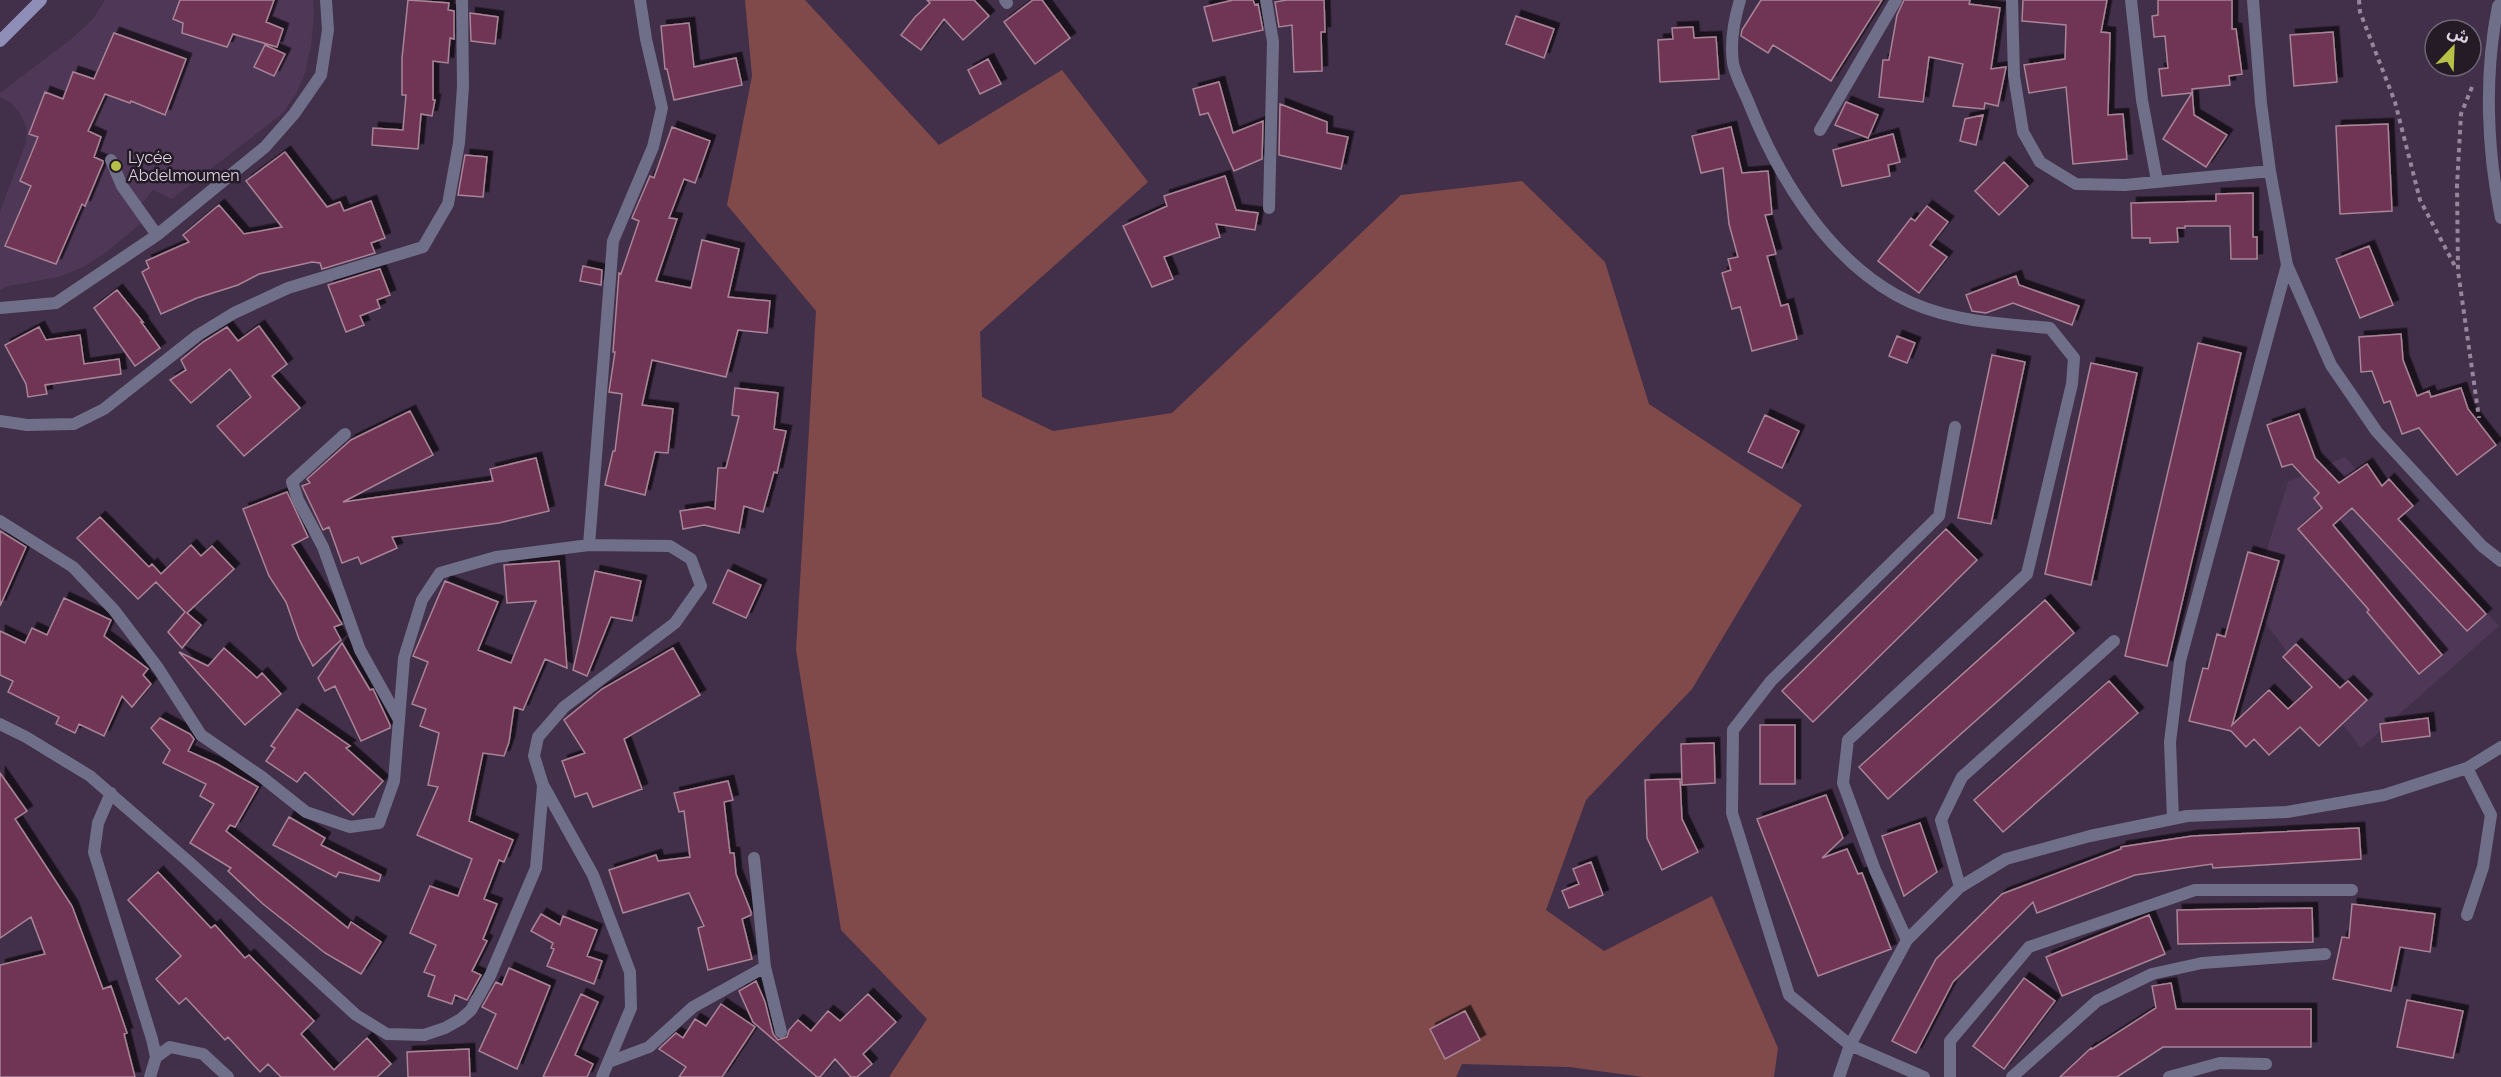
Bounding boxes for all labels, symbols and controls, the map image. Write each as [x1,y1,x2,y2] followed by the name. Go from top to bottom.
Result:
[2423,18,2483,78] north arrow
[2445,22,2473,48] text: ش
[128,148,240,185] place label: Lycée Abdelmoumen
[109,159,123,173] marker: Lycée Abdelmoumen

